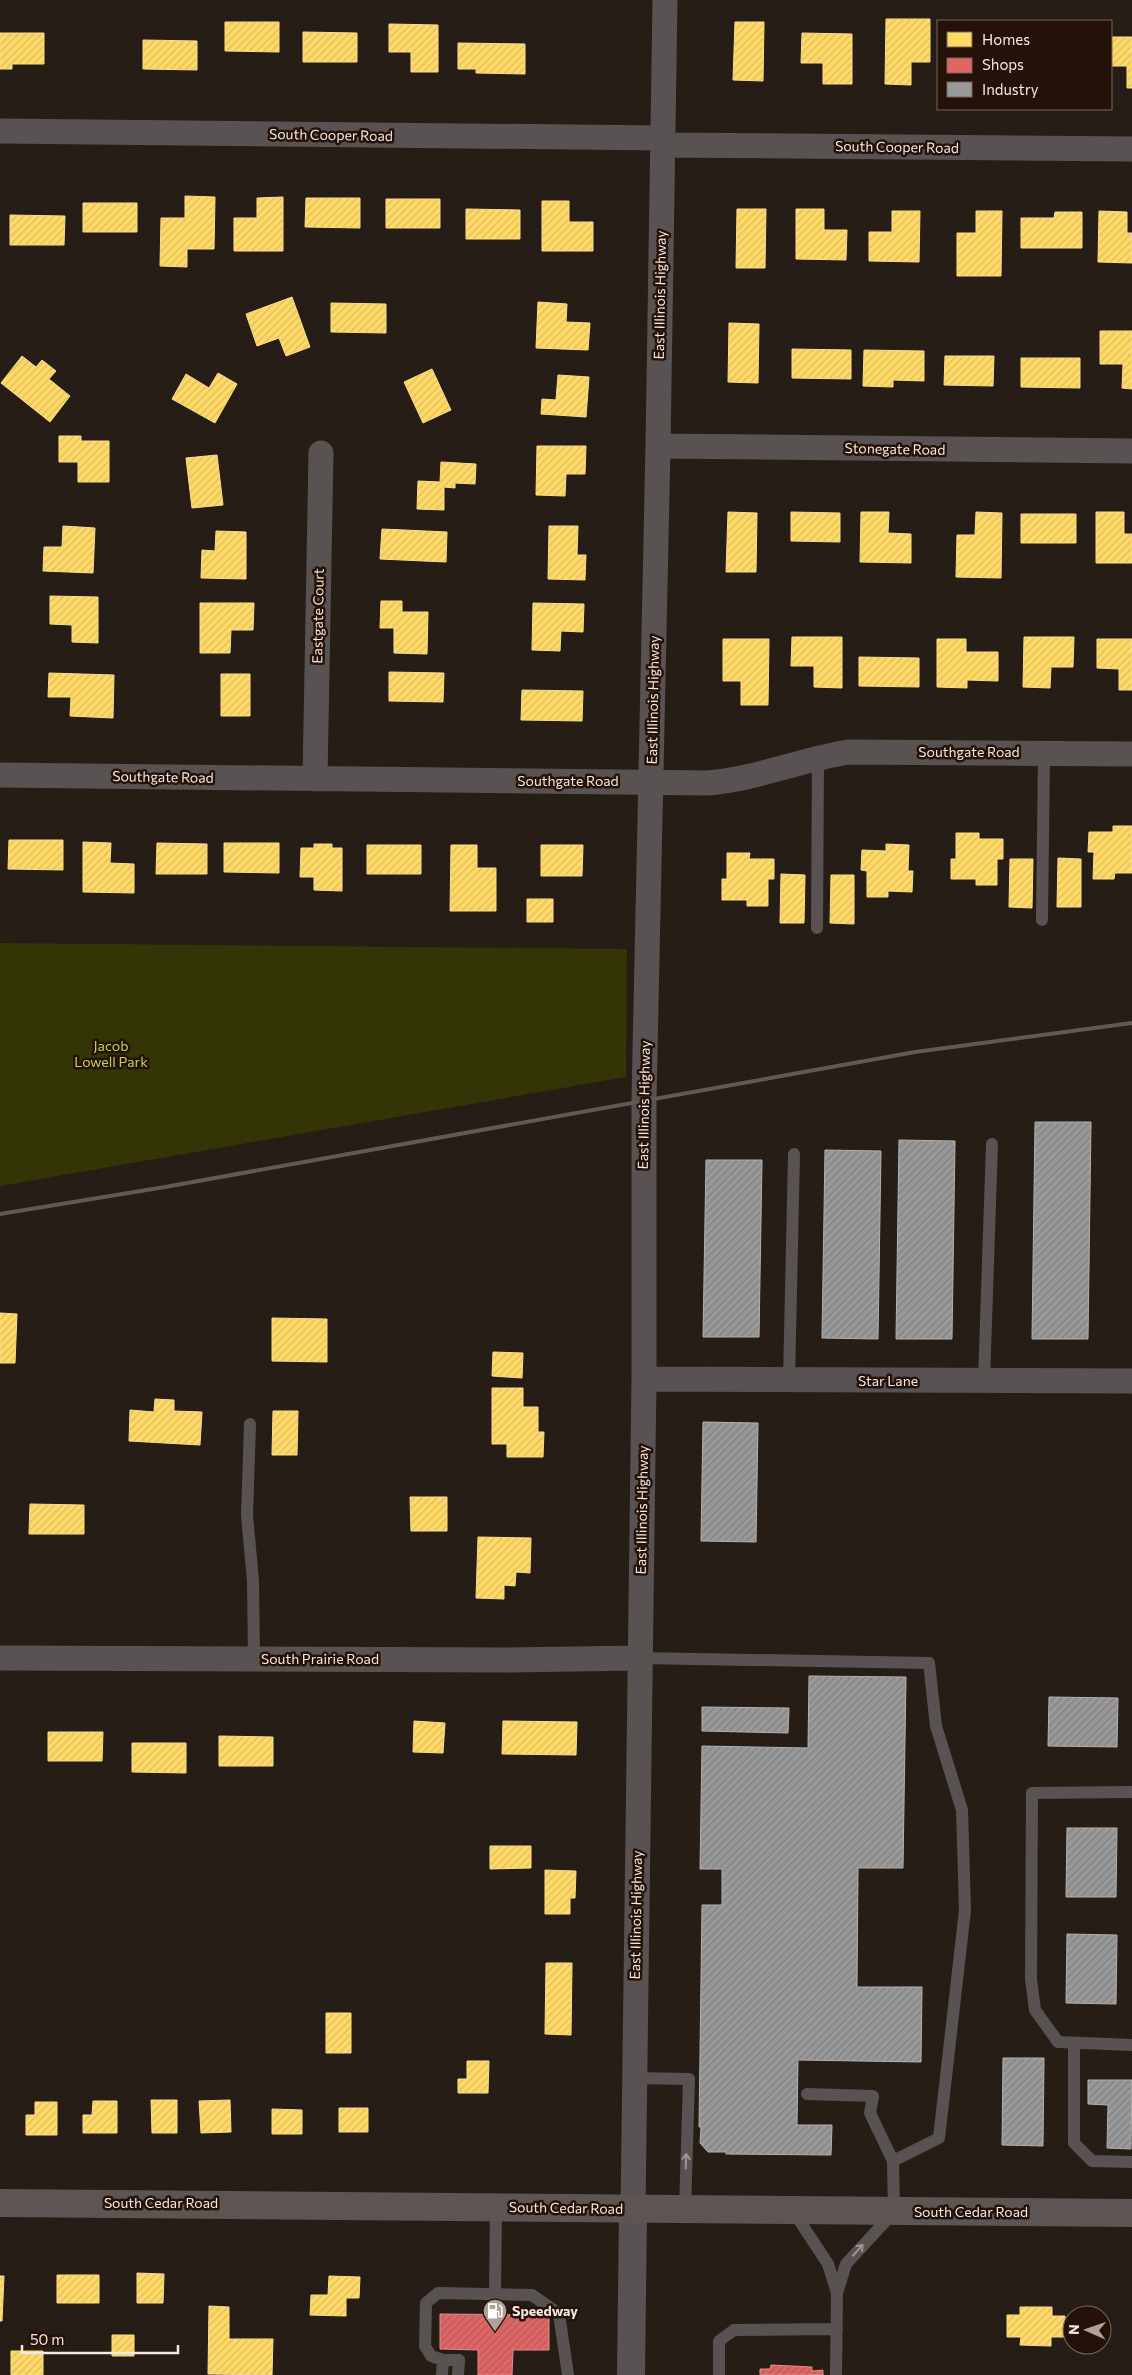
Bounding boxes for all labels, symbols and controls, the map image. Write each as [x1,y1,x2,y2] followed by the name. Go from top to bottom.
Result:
[937,20,1112,110] legend
[982,30,1030,48] text: Homes
[982,55,1024,73] text: Shops
[982,80,1039,98] text: Industry
[269,125,393,144] street label: South Cooper Road
[835,137,959,156] street label: South Cooper Road
[650,230,669,360] street label: East Illinois Highway
[845,439,945,458] street label: Stonegate Road
[308,568,327,664] street label: Eastgate Court
[643,635,662,765] street label: East Illinois Highway
[918,743,1020,760] street label: Southgate Road
[112,767,214,786] street label: Southgate Road
[517,772,619,789] street label: Southgate Road
[74,1037,148,1070] park label: Jacob Lowell Park
[634,1040,653,1170] street label: East Illinois Highway
[858,1372,918,1389] street label: Star Lane
[632,1445,651,1575] street label: East Illinois Highway
[261,1650,379,1667] street label: South Prairie Road
[626,1850,645,1980] street label: East Illinois Highway
[682,2154,691,2170] one-way arrow
[104,2194,218,2211] street label: South Cedar Road
[509,2198,623,2217] street label: South Cedar Road
[914,2203,1028,2220] street label: South Cedar Road
[852,2244,864,2257] one-way arrow
[482,2298,508,2332] fuel station icon: Speedway
[512,2302,578,2319] place label: Speedway
[1062,2305,1112,2355] north arrow
[22,2322,179,2354] scale bar
[1065,2324,1082,2335] text: N
[30,2330,64,2348] text: 50 m

